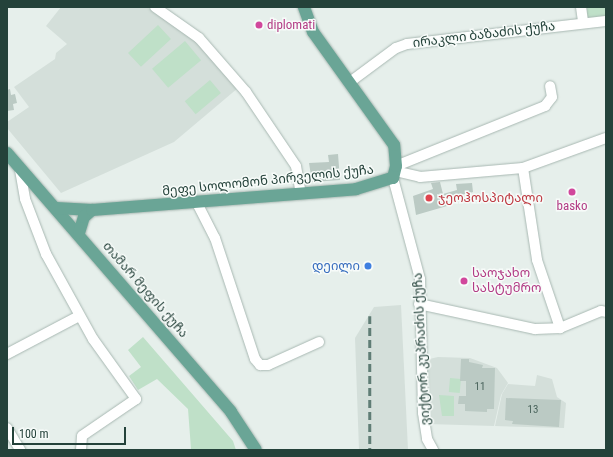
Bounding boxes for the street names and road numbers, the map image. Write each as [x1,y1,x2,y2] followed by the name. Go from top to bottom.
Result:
[412,19,556,51] street label: ირაკლი ბაზაძის ქუჩა
[162,162,374,200] street label: მეფე სოლომონ პირველის ქუჩა
[99,239,191,341] street label: თამარ მეფის ქუჩა
[410,272,434,426] street label: ვიქტორ კუპრაძის ქუჩა

